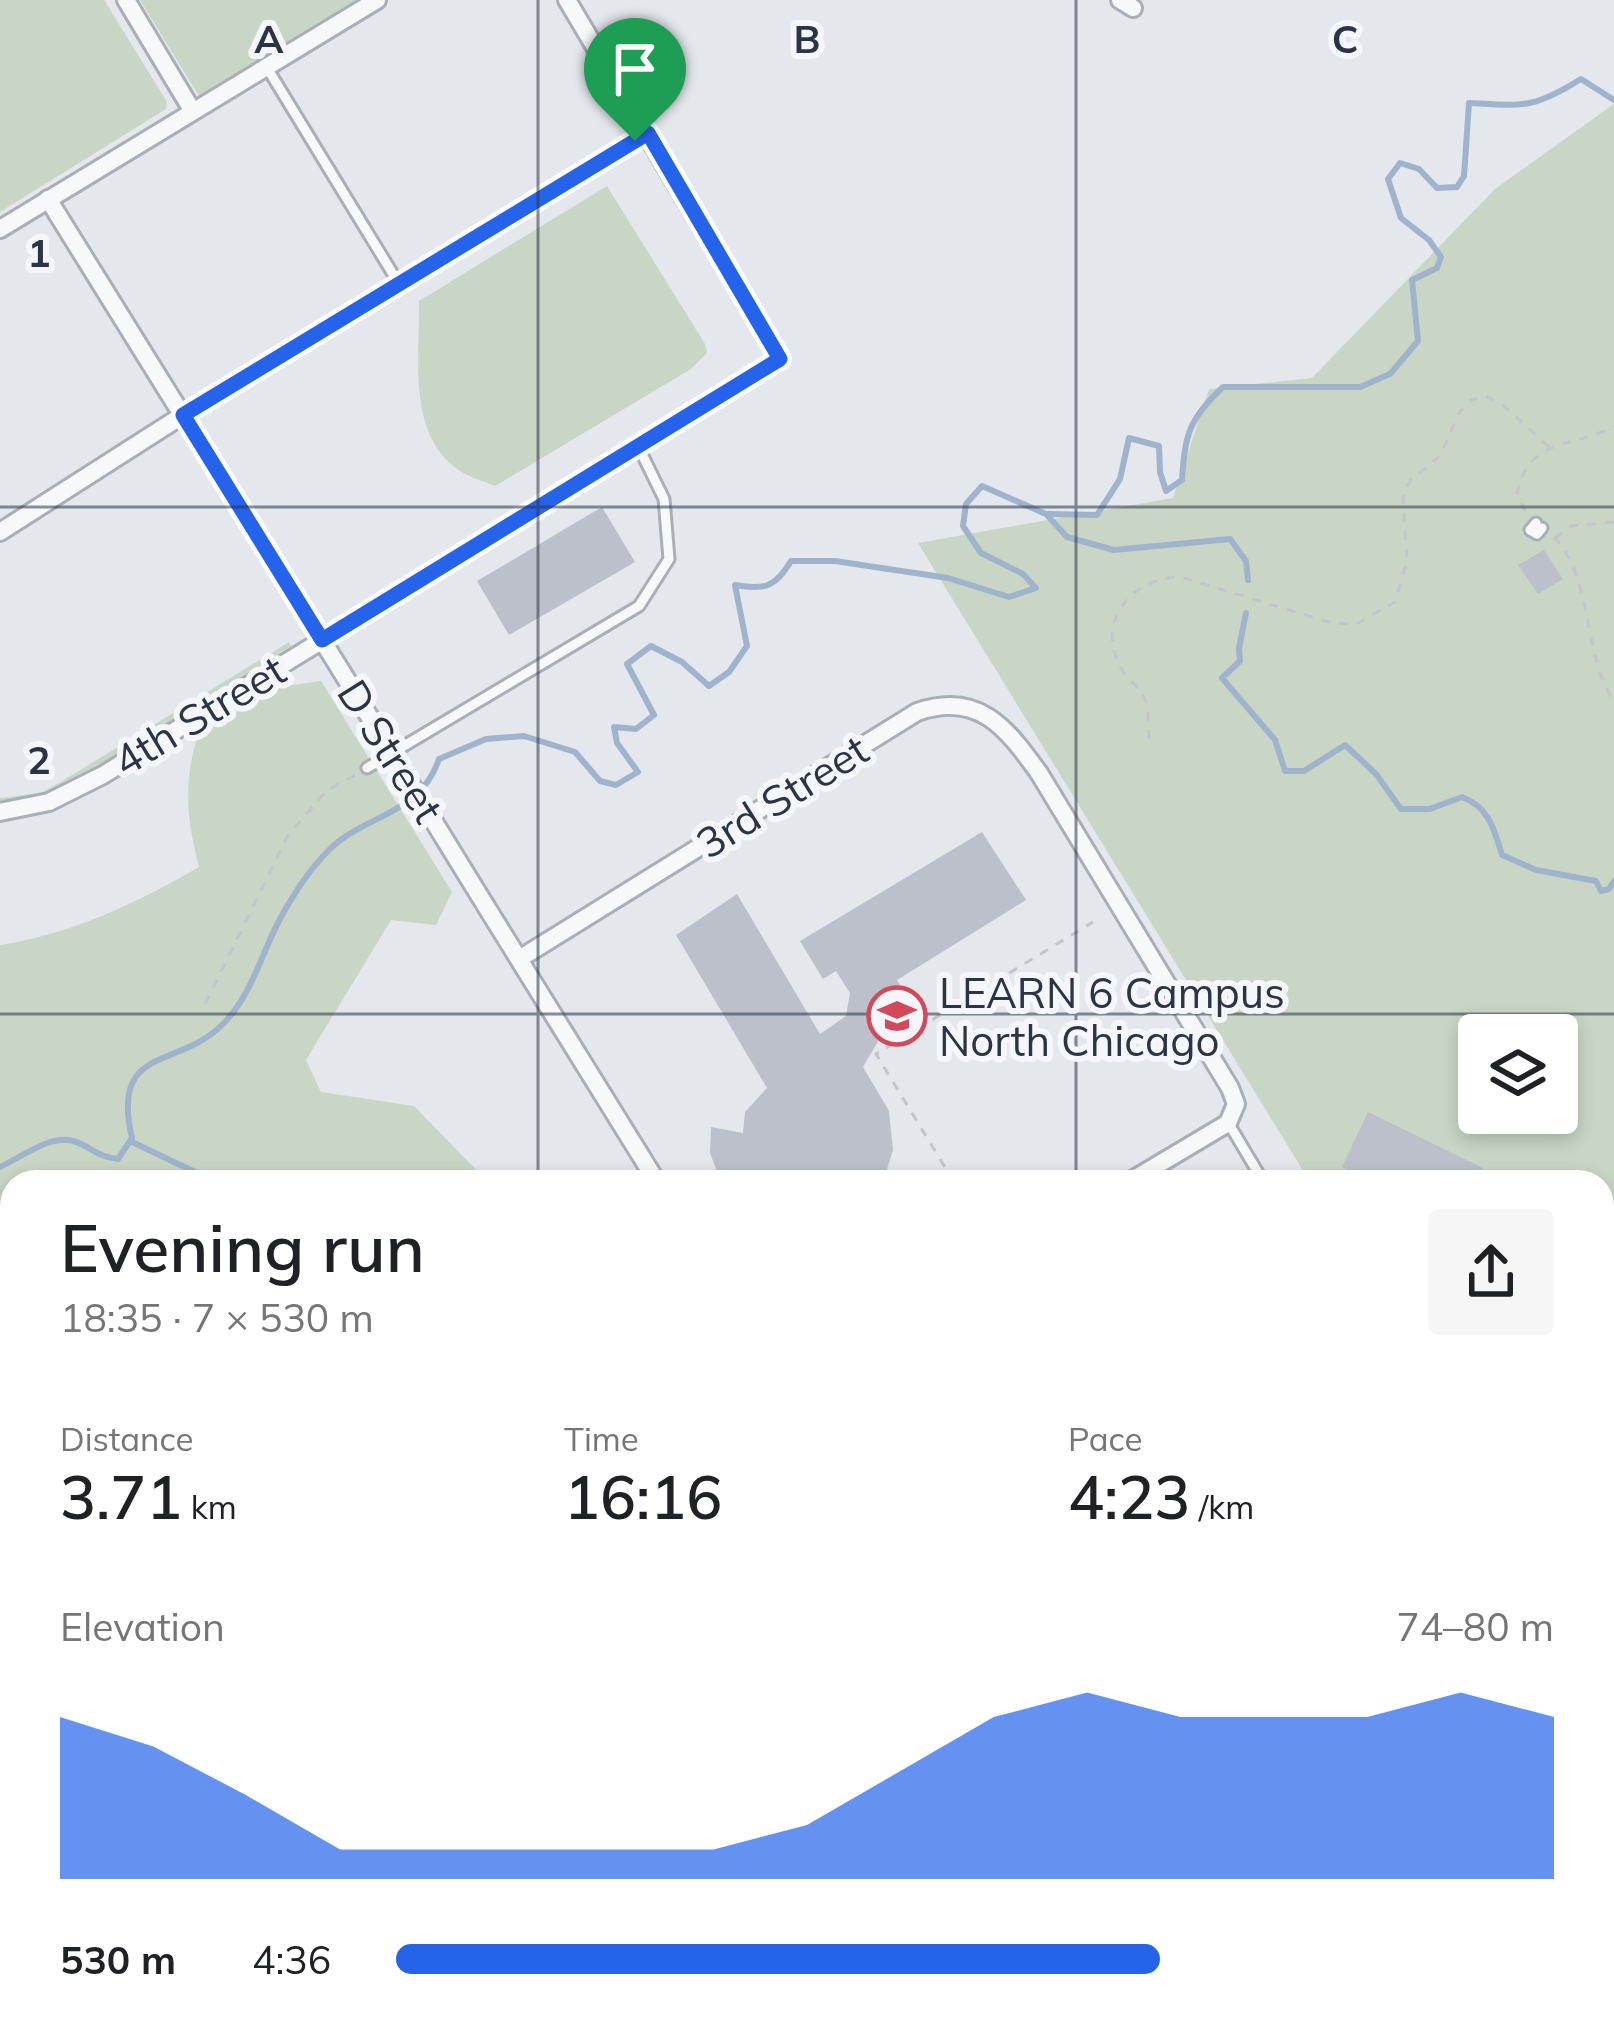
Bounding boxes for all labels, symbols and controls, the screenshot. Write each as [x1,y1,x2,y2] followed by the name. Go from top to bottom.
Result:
[254,14,284,63] text: A
[794,14,820,63] text: B
[1332,14,1358,63] text: C
[584,18,686,141] pin
[602,36,668,102] icon: arrive
[27,228,51,277] text: 1
[103,643,295,787] street label: 4th Street
[327,670,455,832] street label: D Street
[686,723,878,869] street label: 3rd Street
[27,735,51,784] text: 2
[939,966,1285,1067] place label: LEARN 6 Campus North Chicago
[866,985,928,1047] school or university icon: LEARN 6 Campus North Chicago
[1458,1014,1578,1134] map controls
[1458,1014,1578,1134] button: layers
[60,1206,425,1289] text: Evening run
[1428,1209,1554,1335] button: share
[60,1293,374,1342] text: 18:35 · 7 × 530 m
[60,1418,193,1459] text: Distance
[564,1418,639,1459] text: Time
[1068,1418,1142,1459] text: Pace
[60,1459,182,1534] text: 3.71
[564,1459,722,1534] text: 16:16
[1068,1459,1190,1534] text: 4:23
[182,1486,237,1527] text: km
[1190,1486,1254,1527] text: /km
[60,1602,225,1651] text: Elevation
[1396,1602,1554,1651] text: 74–80 m
[60,1935,176,1984] text: 530 m
[252,1935,331,1984] text: 4:36

